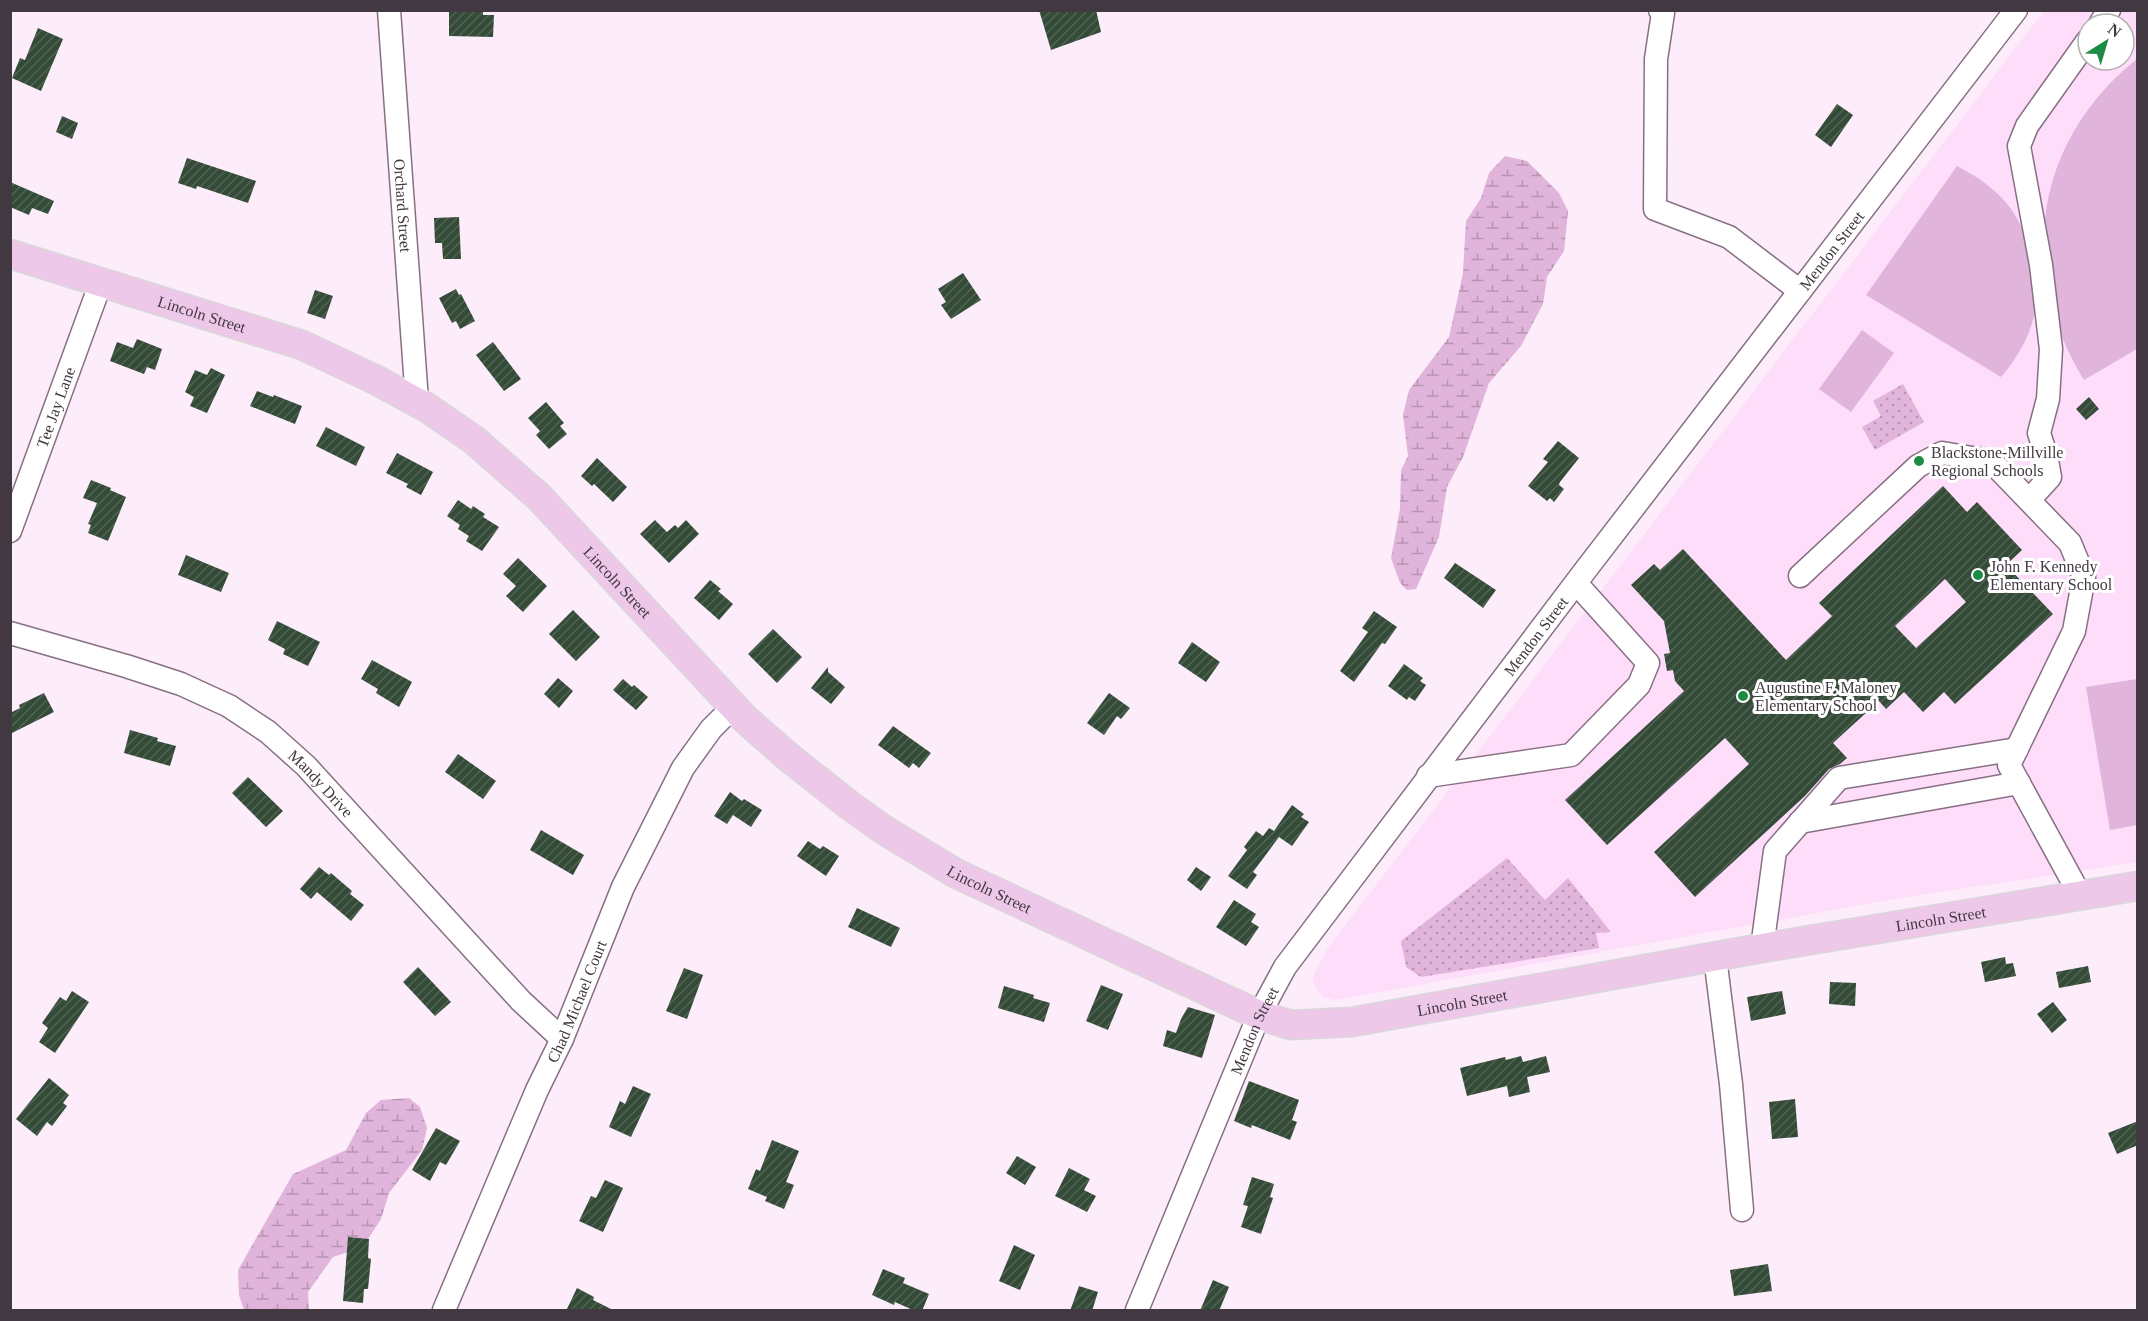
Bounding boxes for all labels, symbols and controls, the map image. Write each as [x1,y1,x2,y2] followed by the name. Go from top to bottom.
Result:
[2076,12,2136,72] north arrow
[2105,20,2125,41] text: N
[391,158,414,253] street label: Orchard Street
[1796,207,1868,293] street label: Mendon Street
[156,293,248,336] street label: Lincoln Street
[33,365,78,450] street label: Tee Jay Lane
[1931,444,2063,480] place label: Blackstone-Millville Regional Schools
[1912,454,1926,468] marker: Blackstone-Millville Regional Schools
[580,543,655,622] street label: Lincoln Street
[1990,558,2113,594] place label: John F. Kennedy Elementary School
[1971,568,1985,582] marker: John F. Kennedy Elementary School
[1501,593,1572,679] street label: Mendon Street
[1755,679,1897,715] place label: Augustine F. Maloney Elementary School
[1736,689,1750,703] marker: Augustine F. Maloney Elementary School
[285,747,356,821] street label: Mandy Drive
[944,862,1035,917] street label: Lincoln Street
[1894,903,1988,935] street label: Lincoln Street
[544,937,610,1065] street label: Chad Michael Court
[1227,983,1282,1077] street label: Mendon Street
[1416,986,1509,1019] street label: Lincoln Street

